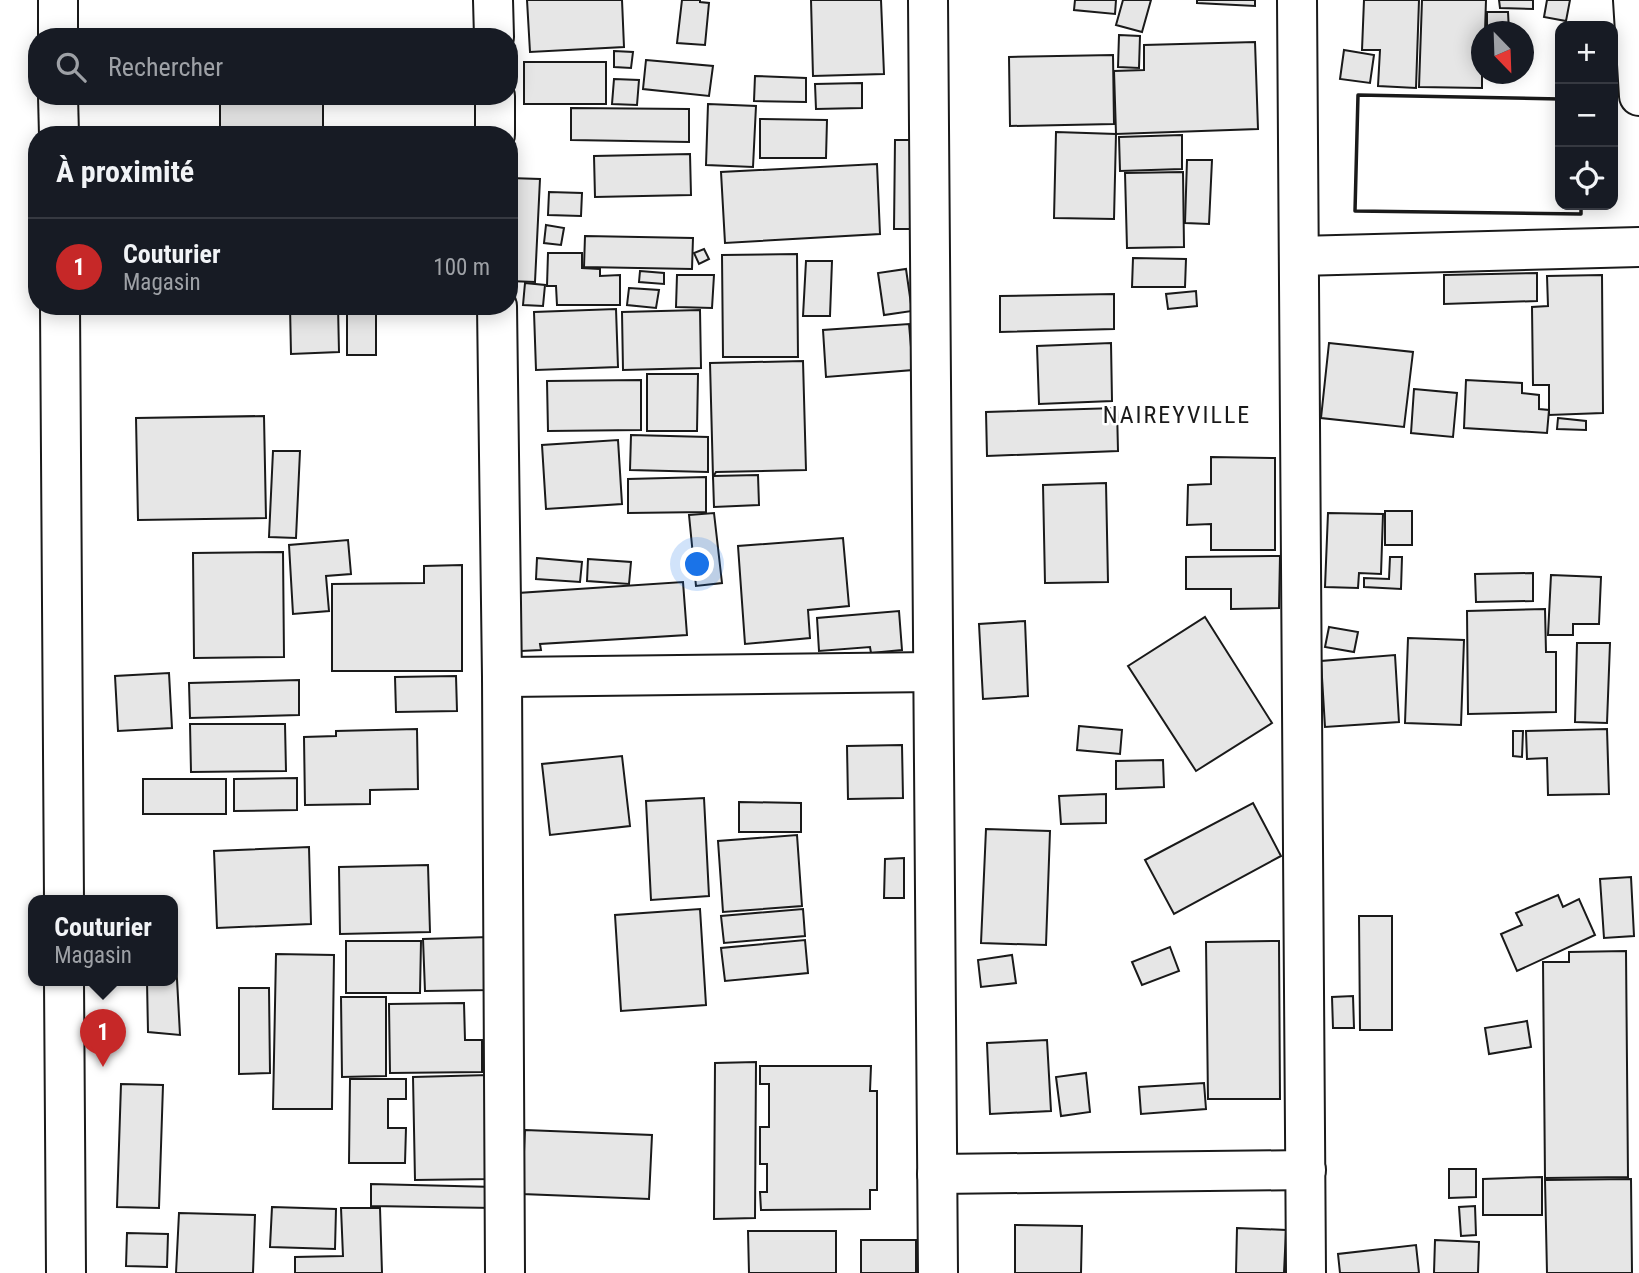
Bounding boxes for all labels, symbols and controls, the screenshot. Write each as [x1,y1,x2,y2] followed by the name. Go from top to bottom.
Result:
[1471,21,1534,84] north arrow
[1555,21,1618,210] map controls
[1555,21,1618,84] button: +
[28,28,518,105] search box
[52,48,90,86] icon: search
[108,52,223,82] text: Rechercher
[1555,84,1618,147] button: −
[1555,147,1618,210] button: locate
[56,154,194,189] text: À proximité
[123,239,221,269] text: Couturier
[73,254,85,281] text: 1
[433,254,490,281] text: 100 m
[123,269,201,296] text: Magasin
[1103,401,1251,429] district label: NAIREYVILLE
[680,547,714,581] your location
[28,895,178,986] popup
[54,912,152,942] text: Couturier
[54,942,132,969] text: Magasin
[80,1009,126,1067] pin: 1

